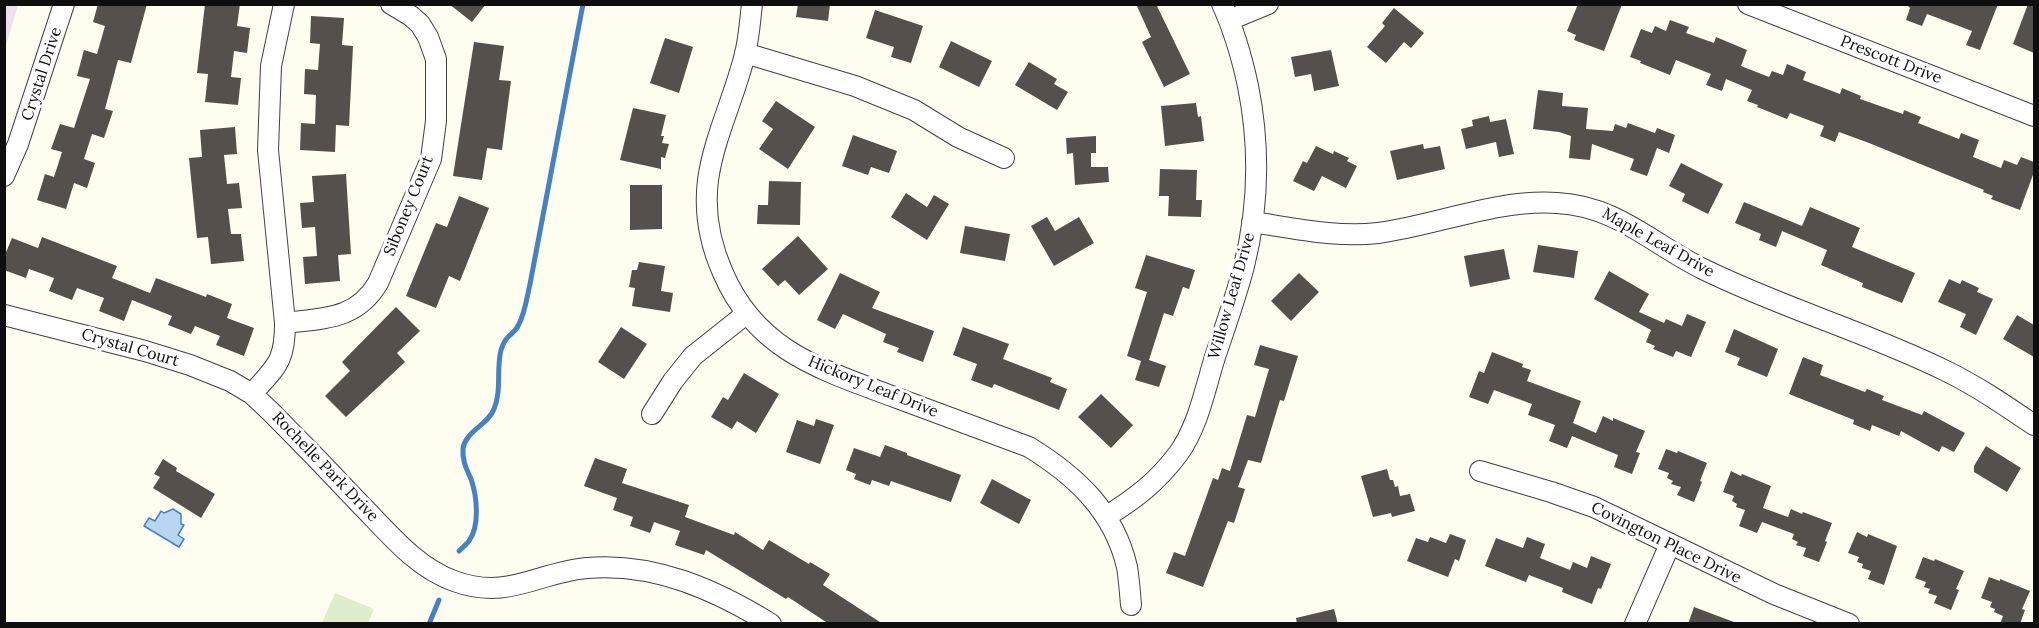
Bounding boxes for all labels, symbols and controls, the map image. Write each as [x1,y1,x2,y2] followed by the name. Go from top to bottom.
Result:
[18,25,66,123] street label: Crystal Drive
[1838,32,1944,88] street label: Prescott Drive
[380,153,438,259] street label: Siboney Court
[1598,204,1718,282] street label: Maple Leaf Drive
[1205,230,1259,362] street label: Willow Leaf Drive
[79,325,181,371] street label: Crystal Court
[805,352,941,422] street label: Hickory Leaf Drive
[268,408,382,526] street label: Rochelle Park Drive
[1588,498,1744,588] street label: Covington Place Drive

